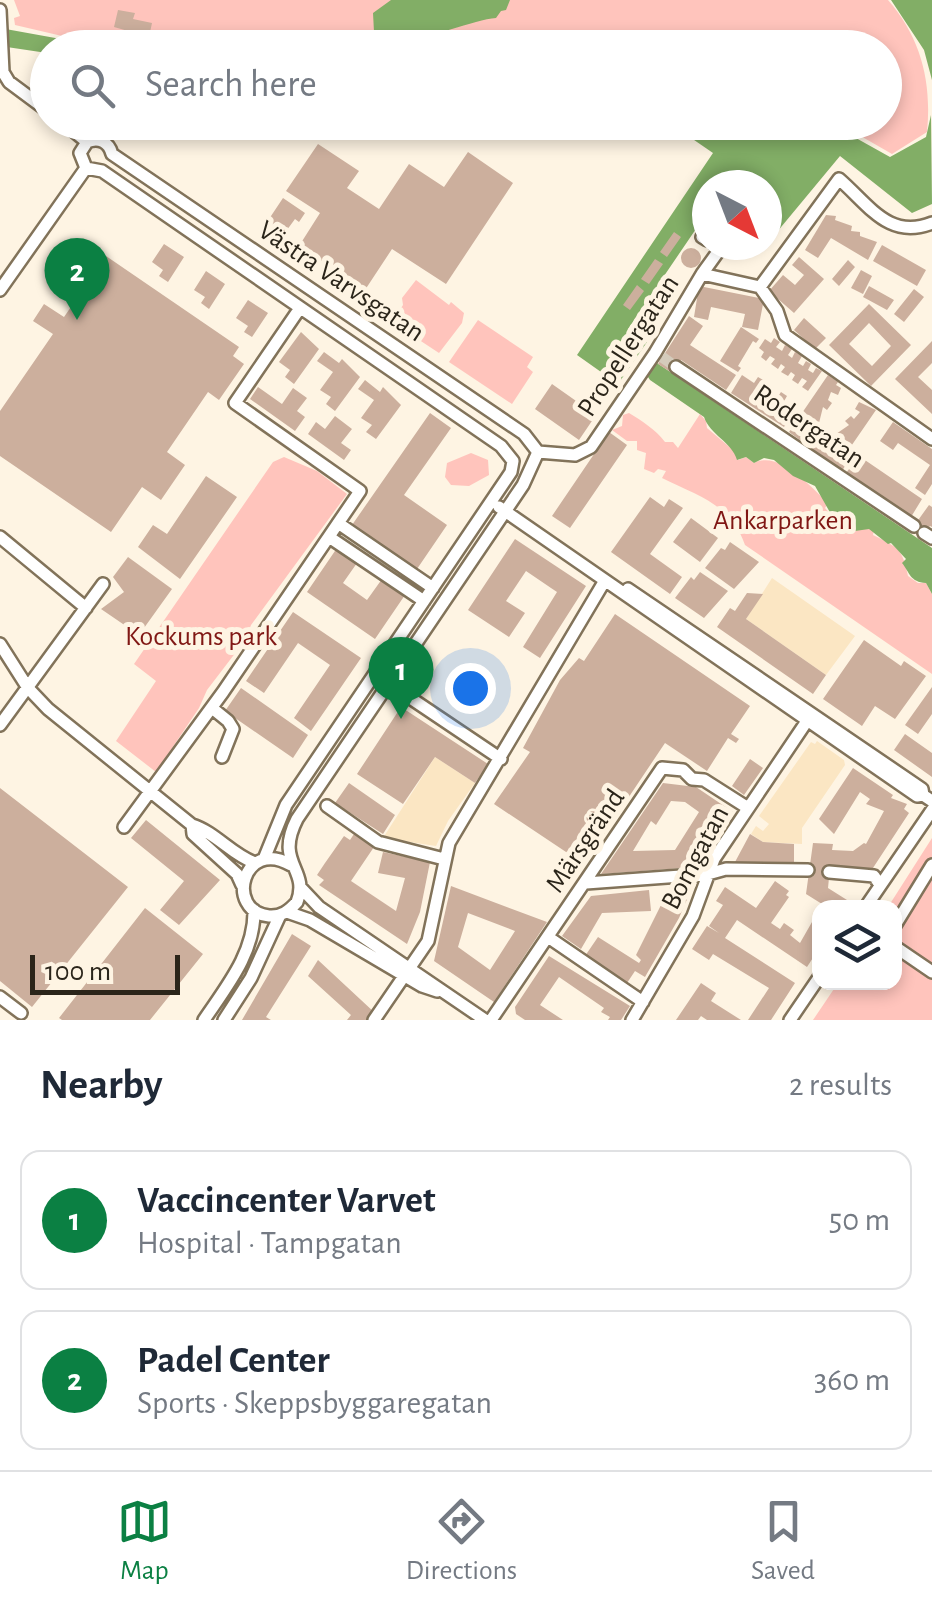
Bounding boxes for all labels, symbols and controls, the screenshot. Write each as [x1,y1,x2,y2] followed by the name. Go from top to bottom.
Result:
[30,30,902,140] search box
[65,58,120,113] icon: search
[145,66,317,104] text: Search here
[692,170,782,260] north arrow
[253,216,429,347] street label: Västra Varvsgatan
[44,238,110,320] pin: 2
[573,270,685,422] street label: Propellergatan
[748,380,869,474] street label: Rodergatan
[713,507,853,535] park label: Ankarparken
[125,623,277,651] park label: Kockums park
[368,636,434,719] pin: 1
[445,663,496,714] your location
[541,784,630,898] street label: Märsgränd
[657,802,735,914] street label: Bomgatan
[812,900,902,990] map controls
[812,900,902,990] button: layers
[30,950,180,994] scale bar
[45,958,111,986] text: 100 m
[40,1064,163,1106] text: Nearby
[789,1069,892,1101] text: 2 results
[137,1182,436,1220] text: Vaccincenter Varvet
[69,1204,80,1236] text: 1
[829,1204,890,1236] text: 50 m
[137,1227,402,1259] text: Hospital · Tampgatan
[137,1342,330,1380] text: Padel Center
[67,1364,82,1396] text: 2
[814,1364,890,1396] text: 360 m
[137,1387,492,1419] text: Sports · Skeppsbyggaregatan
[117,1494,172,1588] tab: Map
[406,1494,517,1588] tab: Directions
[751,1494,815,1588] tab: Saved

